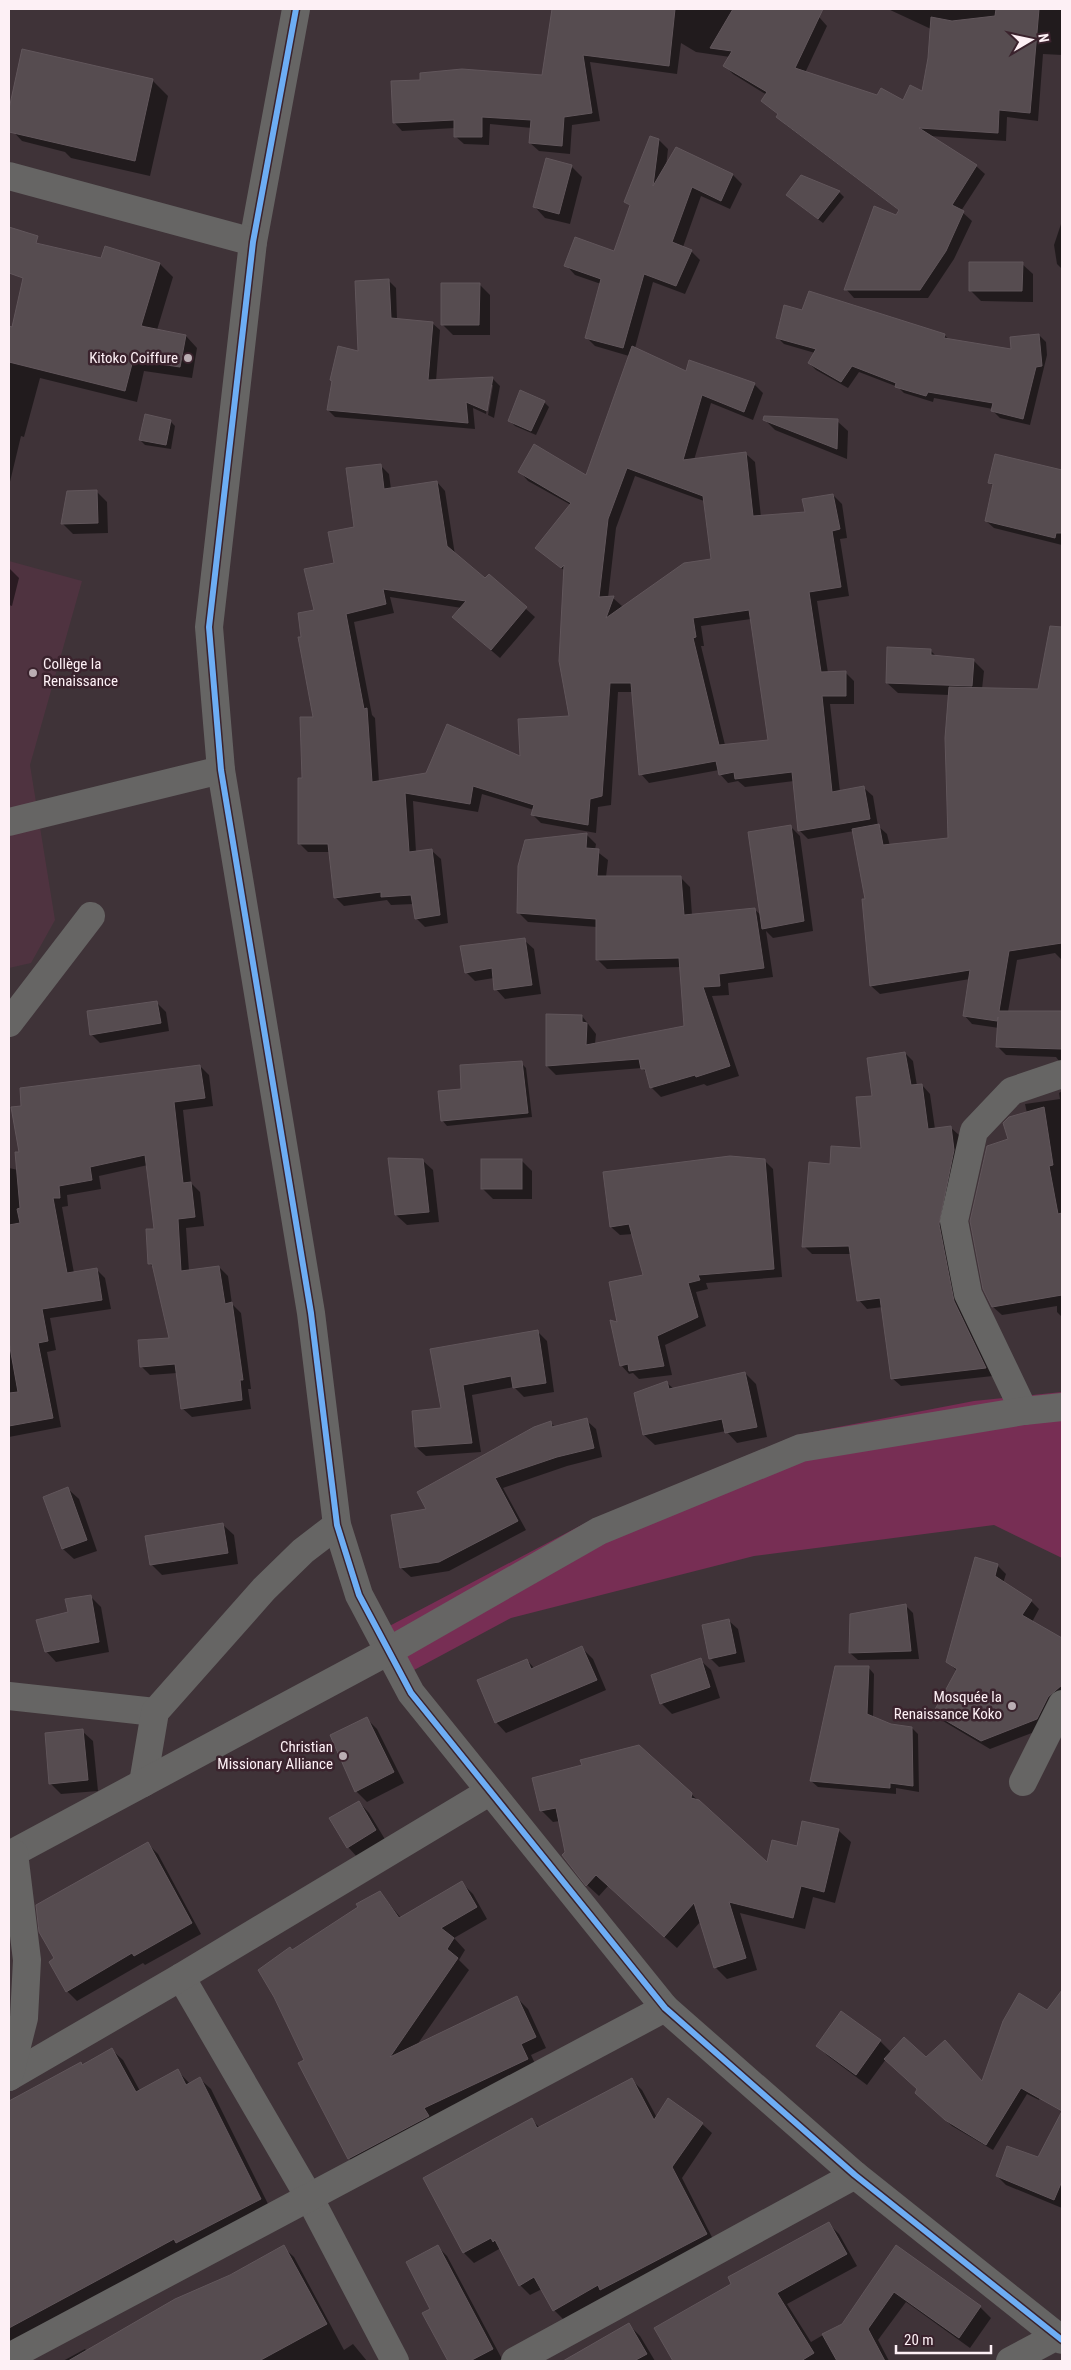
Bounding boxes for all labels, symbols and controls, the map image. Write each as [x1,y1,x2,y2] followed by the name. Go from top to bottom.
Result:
[1006,15,1056,65] north arrow
[1035,32,1052,43] text: N
[89,349,178,367] place label: Kitoko Coiffure
[182,352,194,364] marker: Kitoko Coiffure
[43,655,118,690] place label: Collège la Renaissance
[27,667,39,679] marker: Collège la Renaissance
[894,1688,1002,1723] place label: Mosquée la Renaissance Koko
[1006,1700,1018,1712] marker: Mosquée la Renaissance Koko
[217,1738,333,1773] place label: Christian Missionary Alliance
[337,1750,349,1762] marker: Christian Missionary Alliance
[896,2322,991,2354] scale bar
[904,2331,934,2349] text: 20 m

